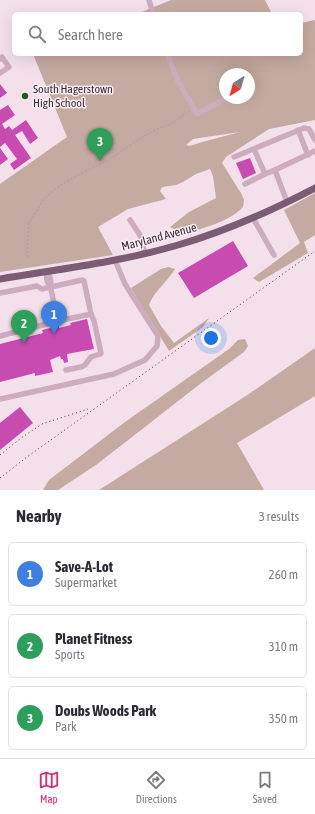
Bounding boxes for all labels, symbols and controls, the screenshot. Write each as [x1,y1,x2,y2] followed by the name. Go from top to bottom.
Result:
[12,12,303,56] search box
[26,23,48,45] icon: search
[58,26,123,43] text: Search here
[219,68,255,104] north arrow
[33,82,113,110] place label: South Hagerstown High School
[20,91,30,101] marker: South Hagerstown High School
[87,128,113,161] pin: 3
[120,220,198,254] street label: Maryland Avenue
[41,301,67,334] pin: 1
[11,310,37,343] pin: 2
[201,328,221,348] your location
[16,506,62,526] text: Nearby
[259,509,299,524] text: 3 results
[55,558,113,575] text: Save-A-Lot
[27,567,33,582] text: 1
[269,567,298,582] text: 260 m
[55,575,117,590] text: Supermarket
[55,630,132,647] text: Planet Fitness
[27,639,33,654] text: 2
[269,639,298,654] text: 310 m
[55,647,85,662] text: Sports
[55,702,156,719] text: Doubs Woods Park
[27,711,33,726] text: 3
[269,711,298,726] text: 350 m
[55,719,77,734] text: Park
[38,769,60,805] tab: Map
[136,769,177,805] tab: Directions
[253,769,277,805] tab: Saved

